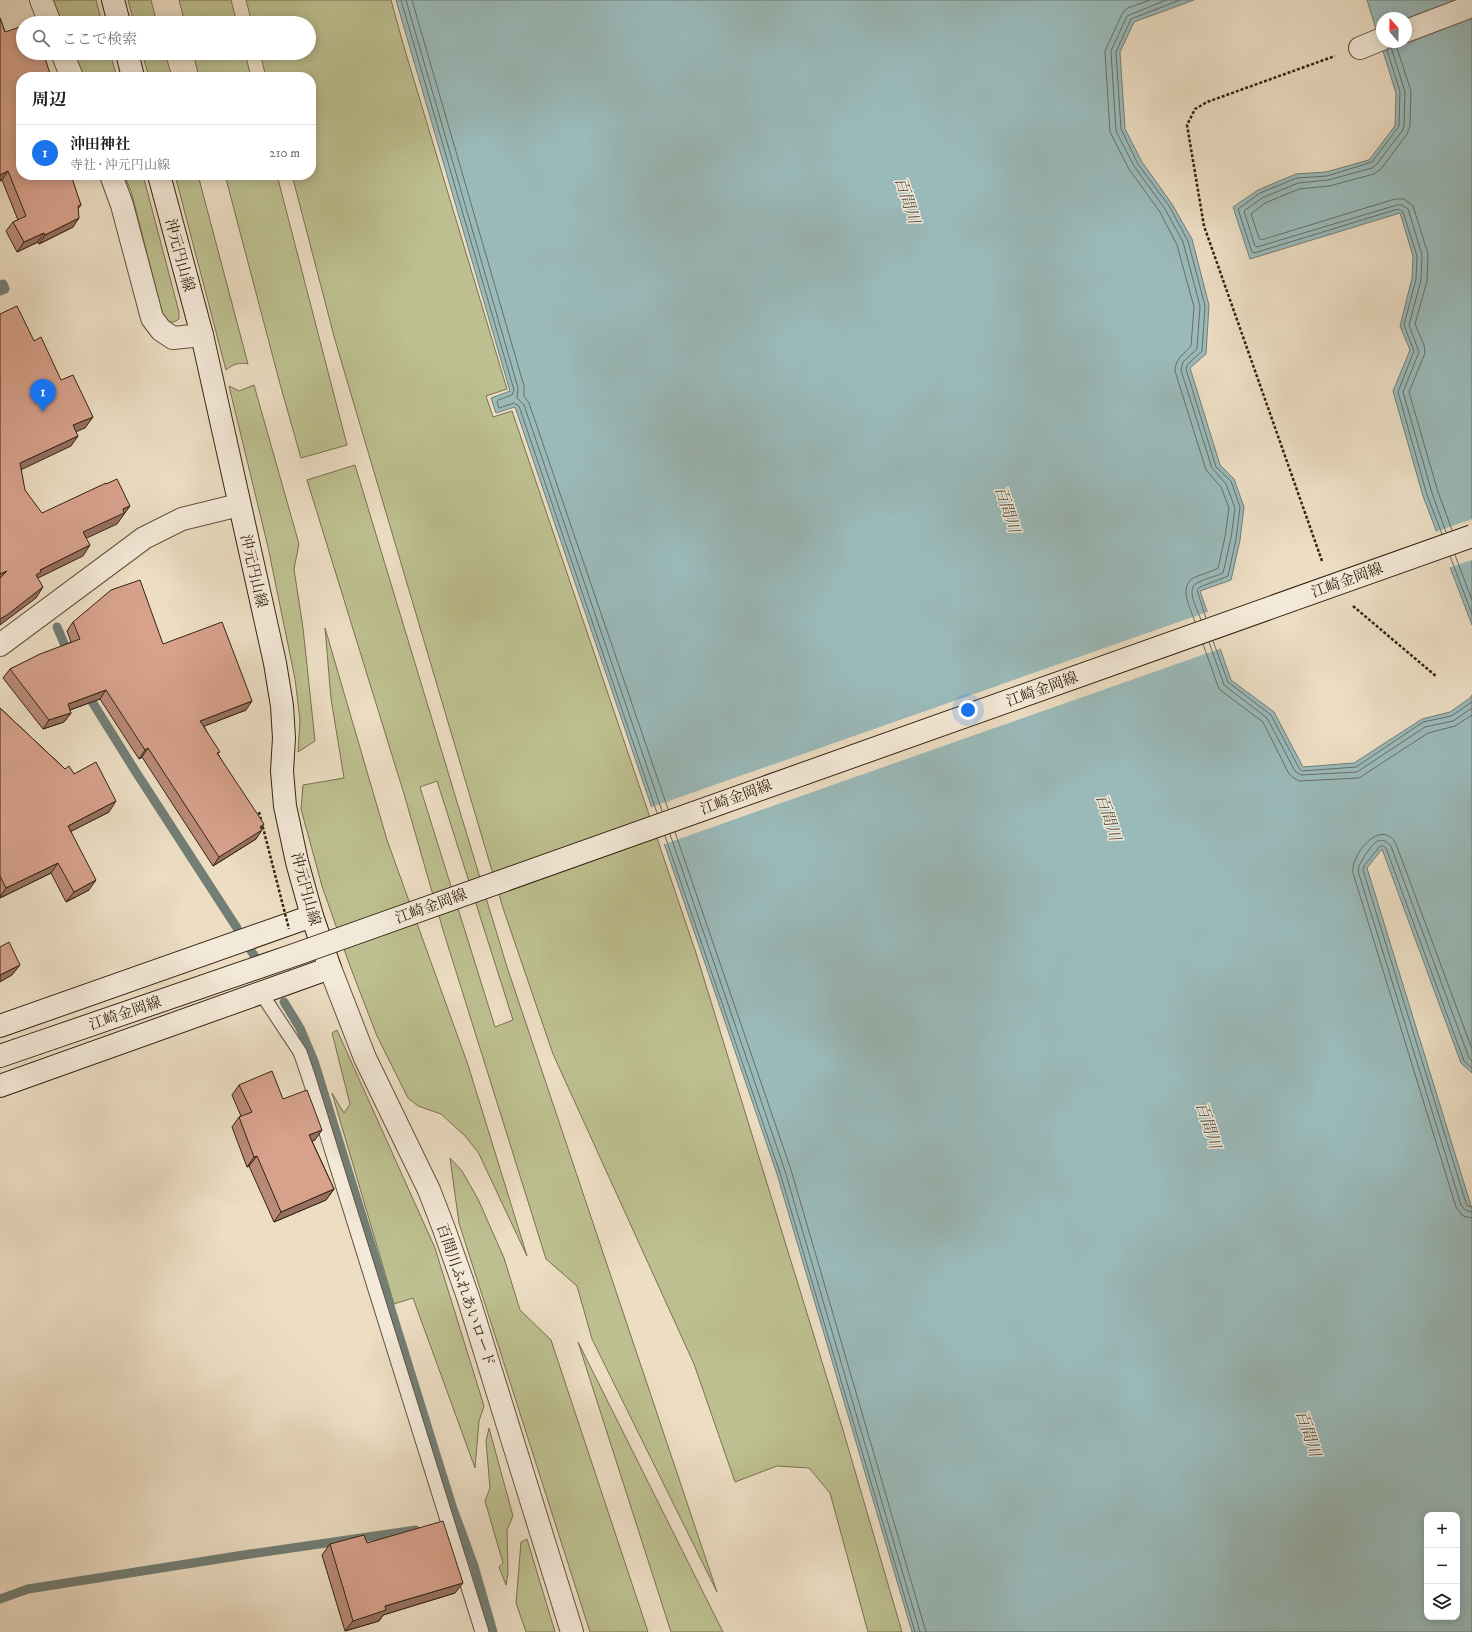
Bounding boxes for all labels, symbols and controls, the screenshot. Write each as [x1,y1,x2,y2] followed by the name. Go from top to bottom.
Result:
[1376,12,1412,48] north arrow
[16,16,316,60] search box
[30,27,52,49] icon: search
[62,30,137,49] text: ここで検索
[32,89,66,111] text: 周辺
[70,135,130,154] text: 沖田神社
[43,145,47,161] text: 1
[269,145,300,161] text: 210 m
[70,157,170,173] text: 寺社 · 沖元円山線
[890,174,925,228] water label: 百間川
[161,216,198,294] street label: 沖元円山線
[30,379,56,412] pin: 1
[990,483,1025,537] water label: 百間川
[236,532,271,610] street label: 沖元円山線
[1309,559,1386,602] street label: 江崎金岡線
[1004,668,1081,711] street label: 江崎金岡線
[958,700,978,720] your location
[698,776,775,819] street label: 江崎金岡線
[1091,791,1126,845] water label: 百間川
[287,850,324,928] street label: 沖元円山線
[393,885,470,928] street label: 江崎金岡線
[87,992,164,1035] street label: 江崎金岡線
[1191,1099,1226,1153] water label: 百間川
[432,1221,499,1369] street label: 百間川ふれあいロード
[1291,1407,1326,1461] water label: 百間川
[1424,1512,1460,1620] map controls
[1424,1512,1460,1548] button: +
[1424,1548,1460,1584] button: −
[1424,1584,1460,1620] button: layers

